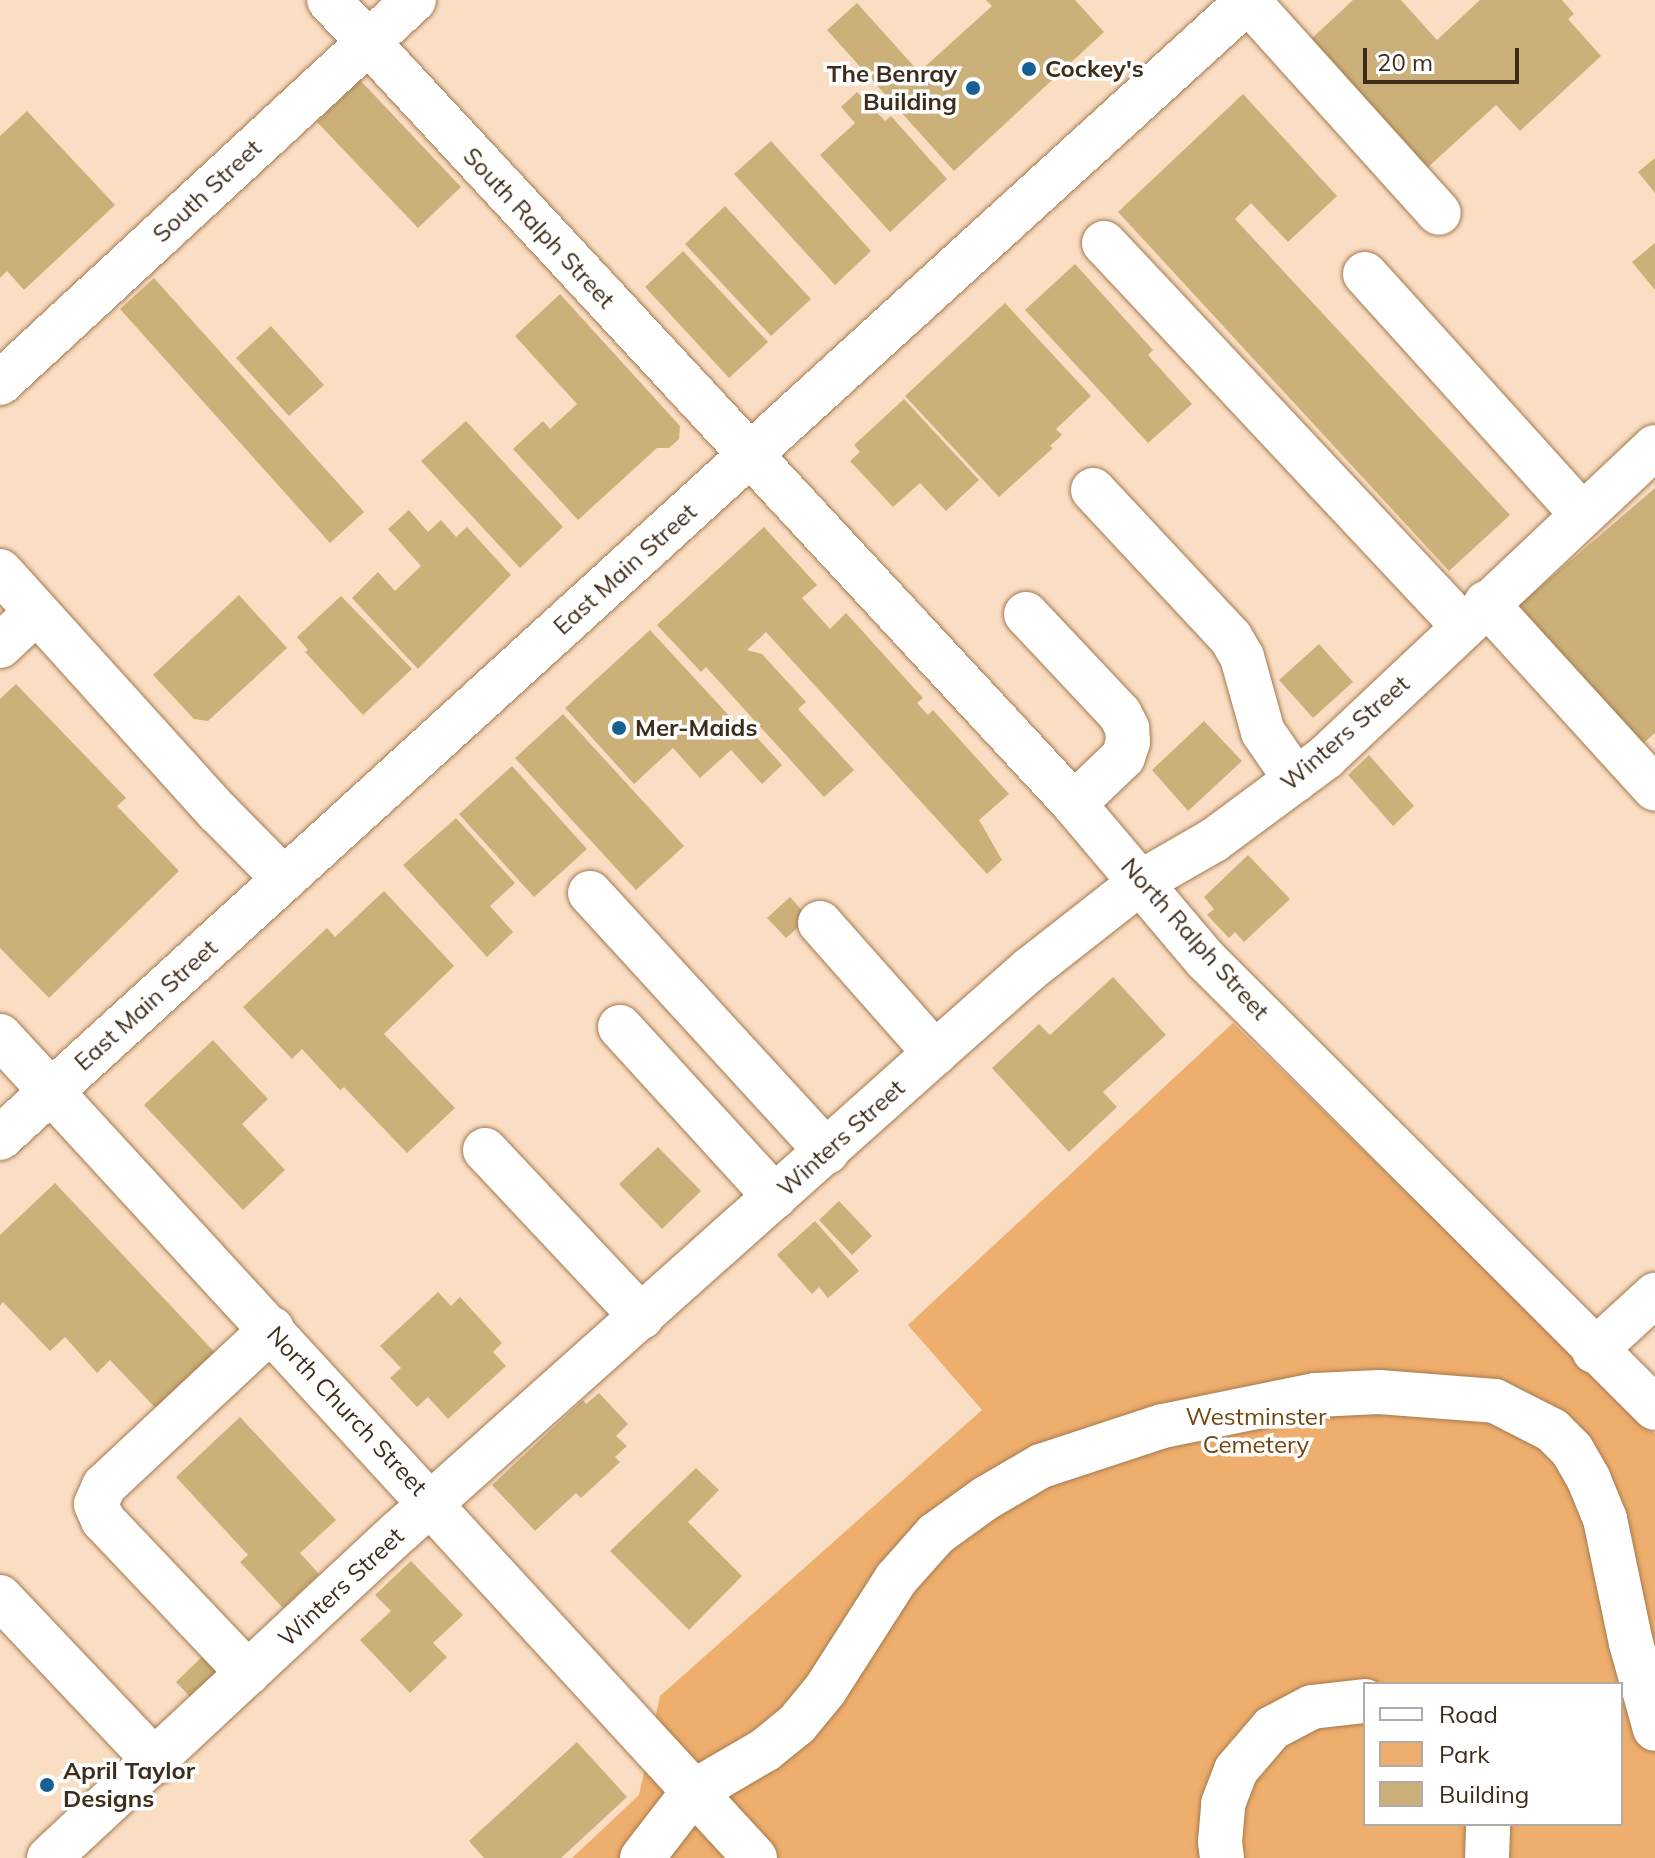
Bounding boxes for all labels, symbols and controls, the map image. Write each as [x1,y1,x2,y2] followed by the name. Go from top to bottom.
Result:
[1367,32,1523,82] scale bar
[1377,47,1433,77] text: 20 m
[1045,55,1144,83] place label: Cockey's
[827,60,957,116] place label: The Benray Building
[1020,60,1038,78] marker: Cockey's
[964,79,982,97] marker: The Benray Building
[147,134,267,248] street label: South Street
[457,142,621,314] street label: South Ralph Street
[548,497,702,641] street label: East Main Street
[1275,669,1415,797] street label: Winters Street
[635,714,757,742] place label: Mer-Maids
[610,719,628,737] marker: Mer-Maids
[1115,852,1275,1026] street label: North Ralph Street
[69,933,223,1077] street label: East Main Street
[772,1073,910,1203] street label: Winters Street
[261,1320,433,1502] street label: North Church Street
[1185,1403,1327,1459] park label: Westminster Cemetery
[272,1522,410,1652] street label: Winters Street
[1363,1682,1623,1826] legend
[1439,1699,1498,1729] text: Road
[1439,1739,1490,1769] text: Park
[63,1757,195,1813] place label: April Taylor Designs
[38,1776,56,1794] marker: April Taylor Designs
[1439,1779,1529,1809] text: Building

